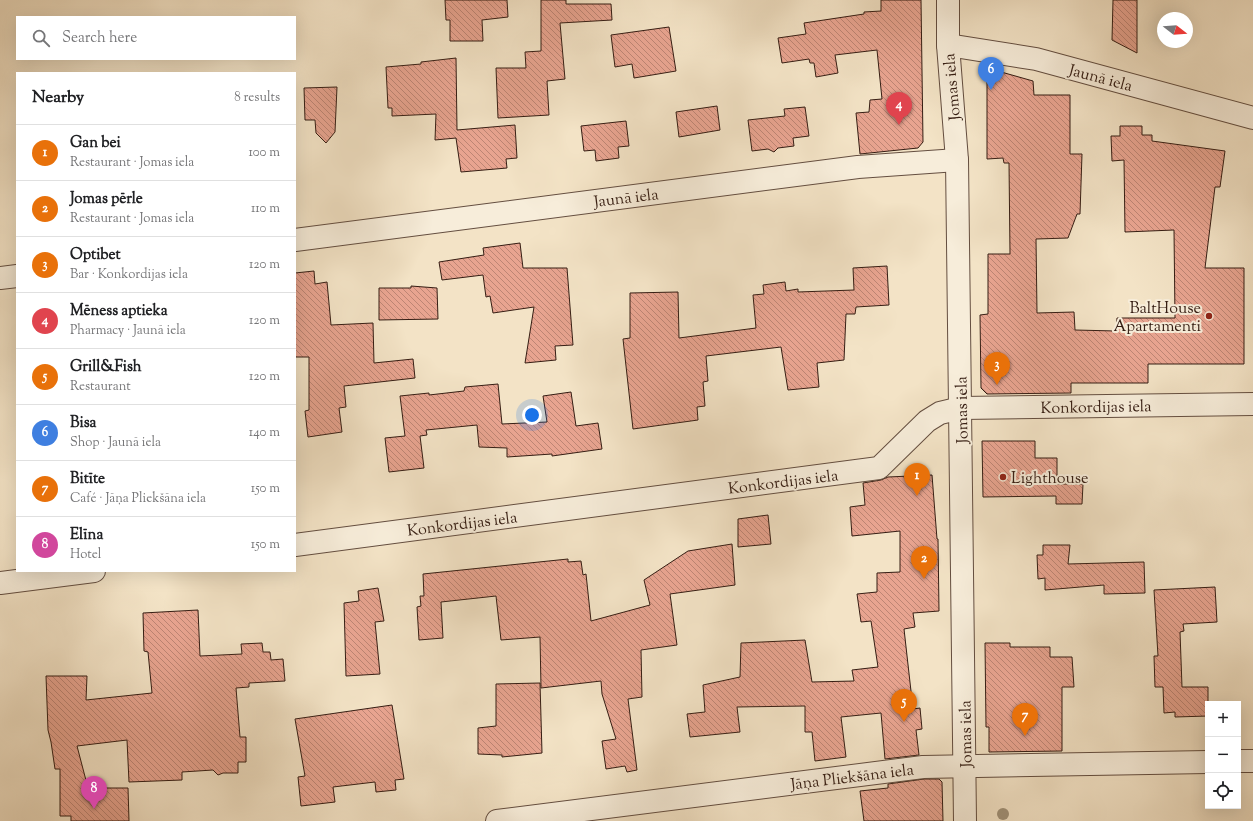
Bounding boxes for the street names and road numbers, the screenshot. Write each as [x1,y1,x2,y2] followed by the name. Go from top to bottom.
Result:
[939,52,968,122] street label: Jomas iela
[1065,60,1135,99] street label: Jaunā iela
[592,184,661,215] street label: Jaunā iela
[951,375,976,445] street label: Jomas iela
[1040,396,1152,421] street label: Konkordijas iela
[727,465,840,502] street label: Konkordijas iela
[406,507,519,544] street label: Konkordijas iela
[955,699,980,769] street label: Jomas iela
[788,759,916,798] street label: Jāņa Pliekšāna iela

